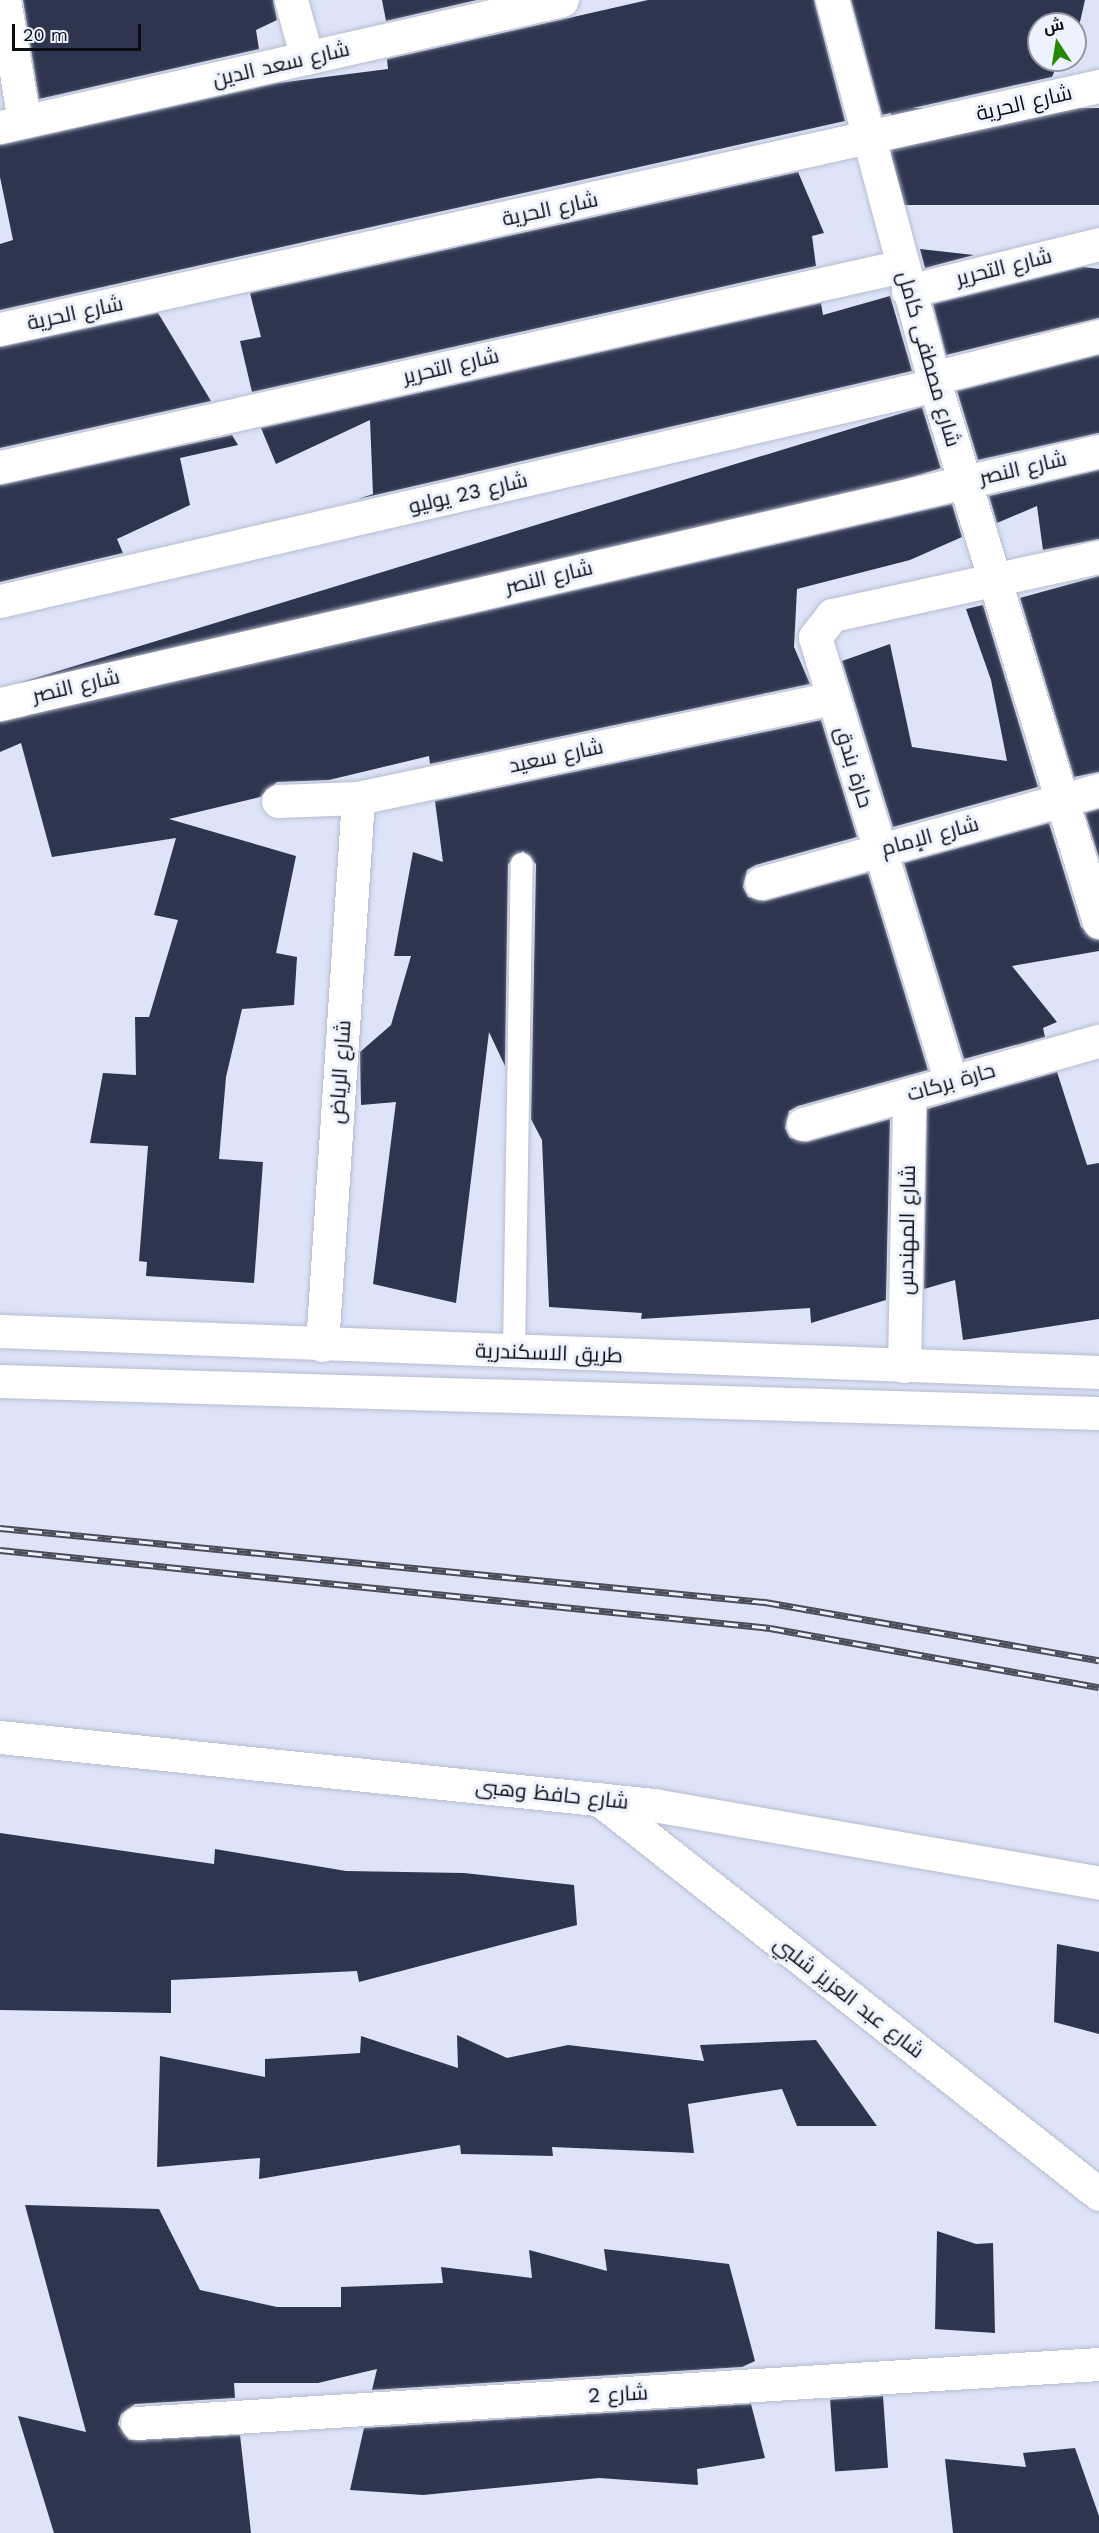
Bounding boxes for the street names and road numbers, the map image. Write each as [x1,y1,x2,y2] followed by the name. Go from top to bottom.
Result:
[210,36,352,92] street label: شارع سعد الدين
[974,80,1074,126] street label: شارع الحرية
[500,187,600,231] street label: شارع الحرية
[953,243,1055,291] street label: شارع التحرير
[892,268,966,450] street label: شارع مصطفى كامل
[25,291,125,335] street label: شارع الحرية
[400,343,502,389] street label: شارع التحرير
[977,446,1069,490] street label: شارع النصر
[406,467,530,519] street label: شارع 23 يوليو
[503,555,595,599] street label: شارع النصر
[30,664,122,708] street label: شارع النصر
[830,723,878,811] street label: حارة بندق
[506,734,606,778] street label: شارع سعيد
[879,811,981,861] street label: شارع الإمام
[324,1019,356,1125] street label: شارع الرياض
[904,1057,998,1107] street label: حارة بركات
[893,1165,921,1295] street label: شارع المهندس
[475,1338,623,1368] street label: طريق الاسكندرية
[474,1773,630,1815] street label: شارع حافظ وهبى
[769,1930,929,2064] street label: شارع عبد العزيز شلبي
[587,2380,649,2408] street label: شارع 2

